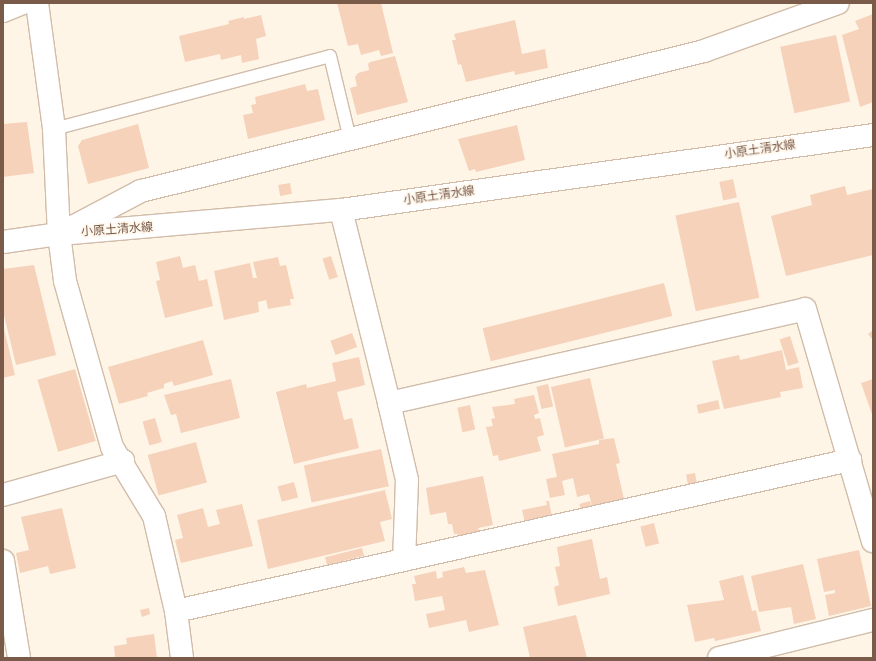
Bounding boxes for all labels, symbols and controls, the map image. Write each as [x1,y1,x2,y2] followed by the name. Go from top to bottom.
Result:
[723,138,797,162] street label: 小原土清水線
[402,184,476,208] street label: 小原土清水線
[81,220,153,240] street label: 小原土清水線

